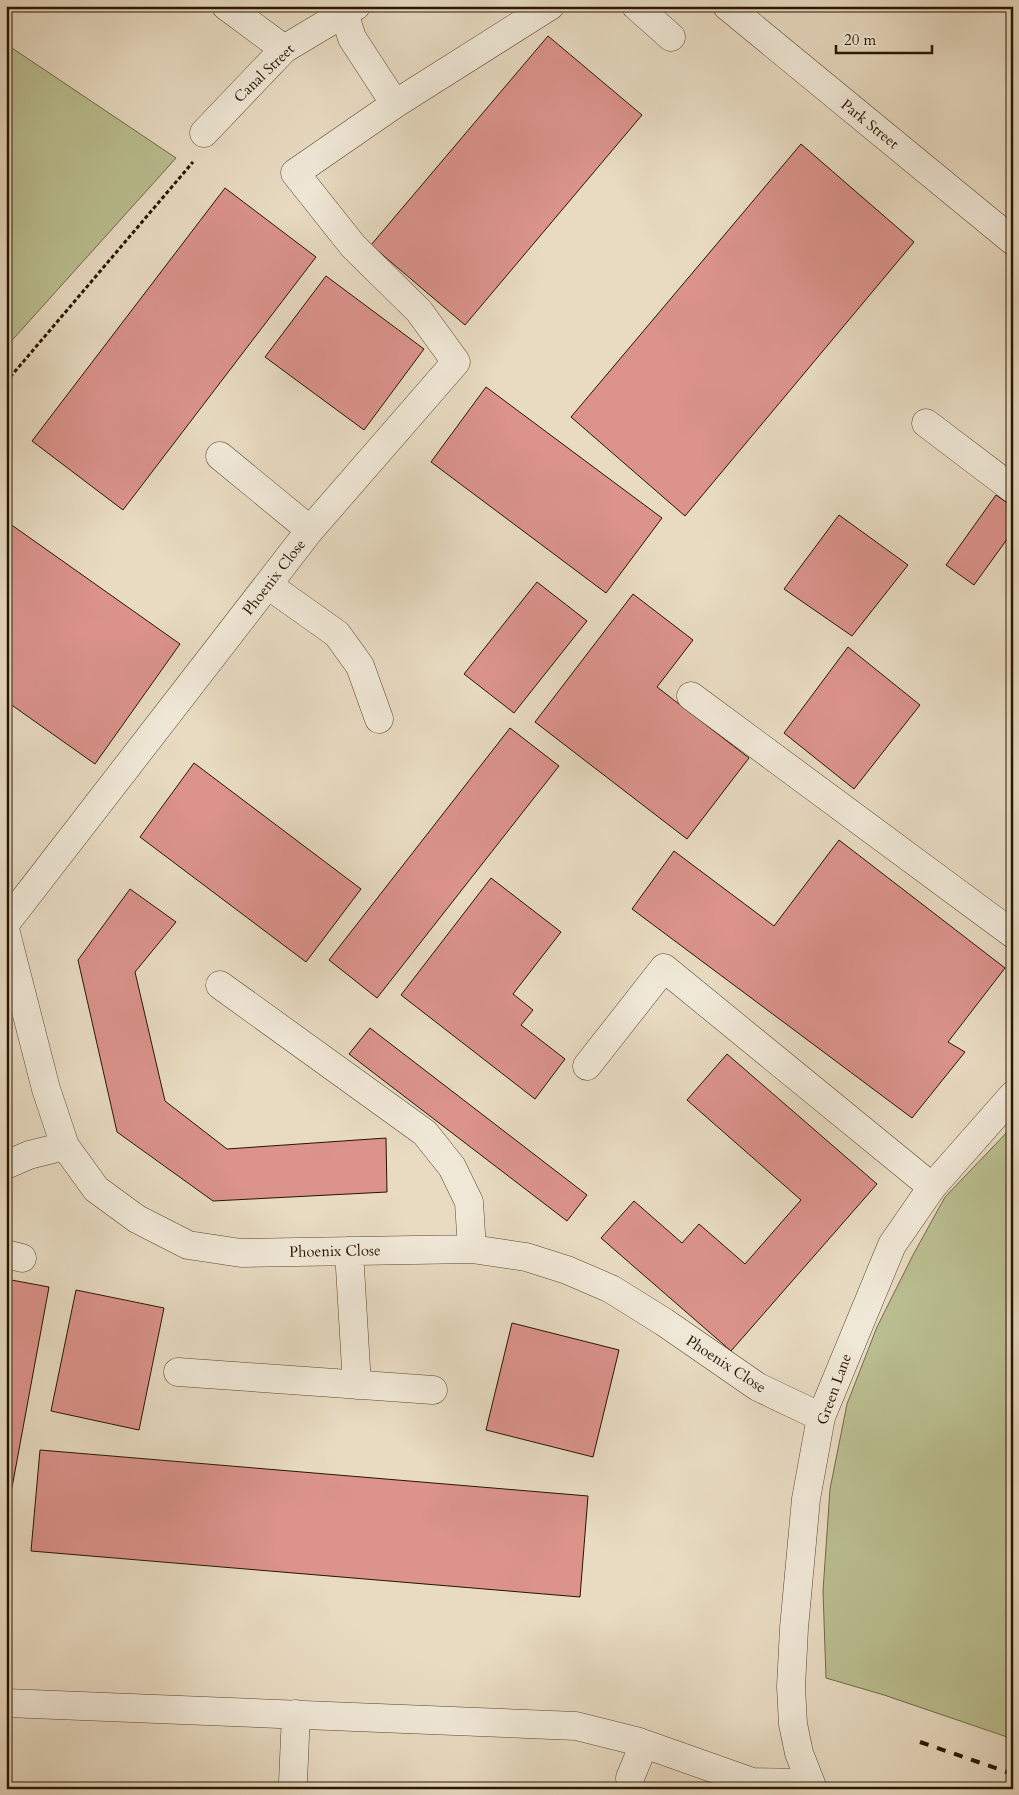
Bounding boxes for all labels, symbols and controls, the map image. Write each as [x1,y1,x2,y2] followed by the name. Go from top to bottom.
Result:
[836,22,933,54] scale bar
[844,30,876,50] text: 20 m
[229,39,299,107] street label: Canal Street
[837,95,903,154] street label: Park Street
[238,535,310,619] street label: Phoenix Close
[289,1240,381,1262] street label: Phoenix Close
[682,1331,770,1397] street label: Phoenix Close
[812,1350,856,1427] street label: Green Lane

